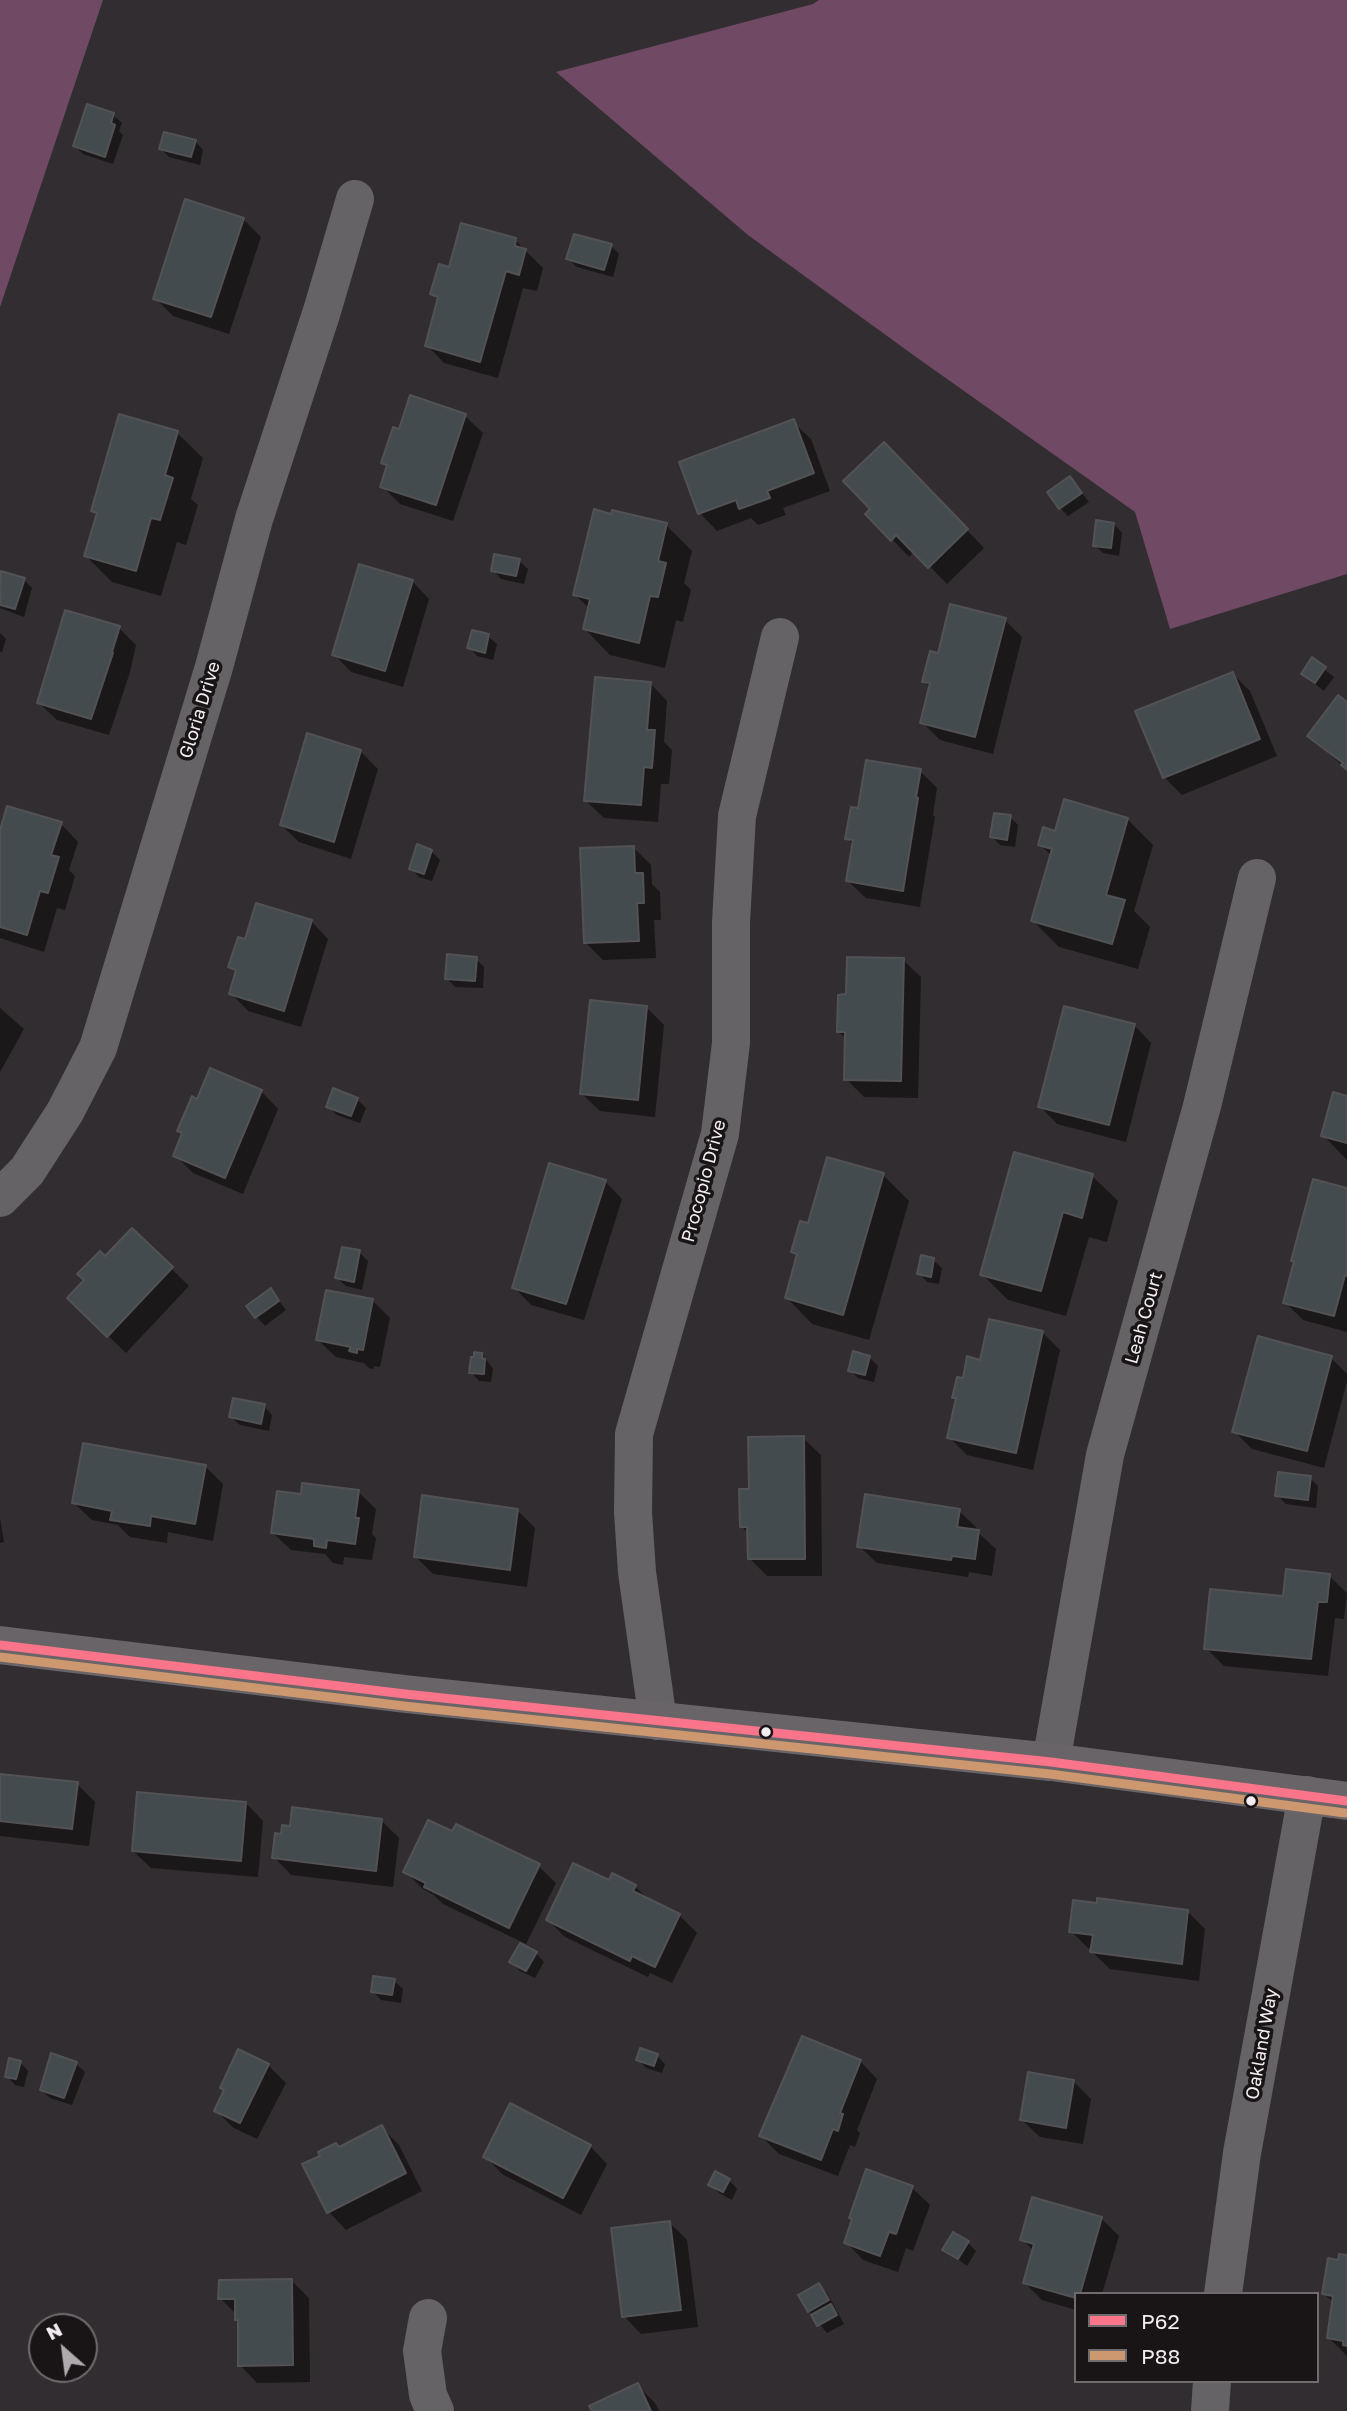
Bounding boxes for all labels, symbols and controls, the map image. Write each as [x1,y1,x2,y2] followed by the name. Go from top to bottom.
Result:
[175,659,225,761] street label: Gloria Drive
[677,1117,731,1245] street label: Procopio Drive
[1121,1269,1167,1367] street label: Leah Court
[759,1725,773,1739] unlabelled marker
[1244,1794,1258,1808] unlabelled marker
[1242,1987,1282,2101] street label: Oakland Way
[1074,2292,1319,2383] legend
[1141,2308,1180,2334] text: P62
[28,2313,98,2383] north arrow
[42,2317,66,2344] text: N
[1141,2343,1180,2369] text: P88

